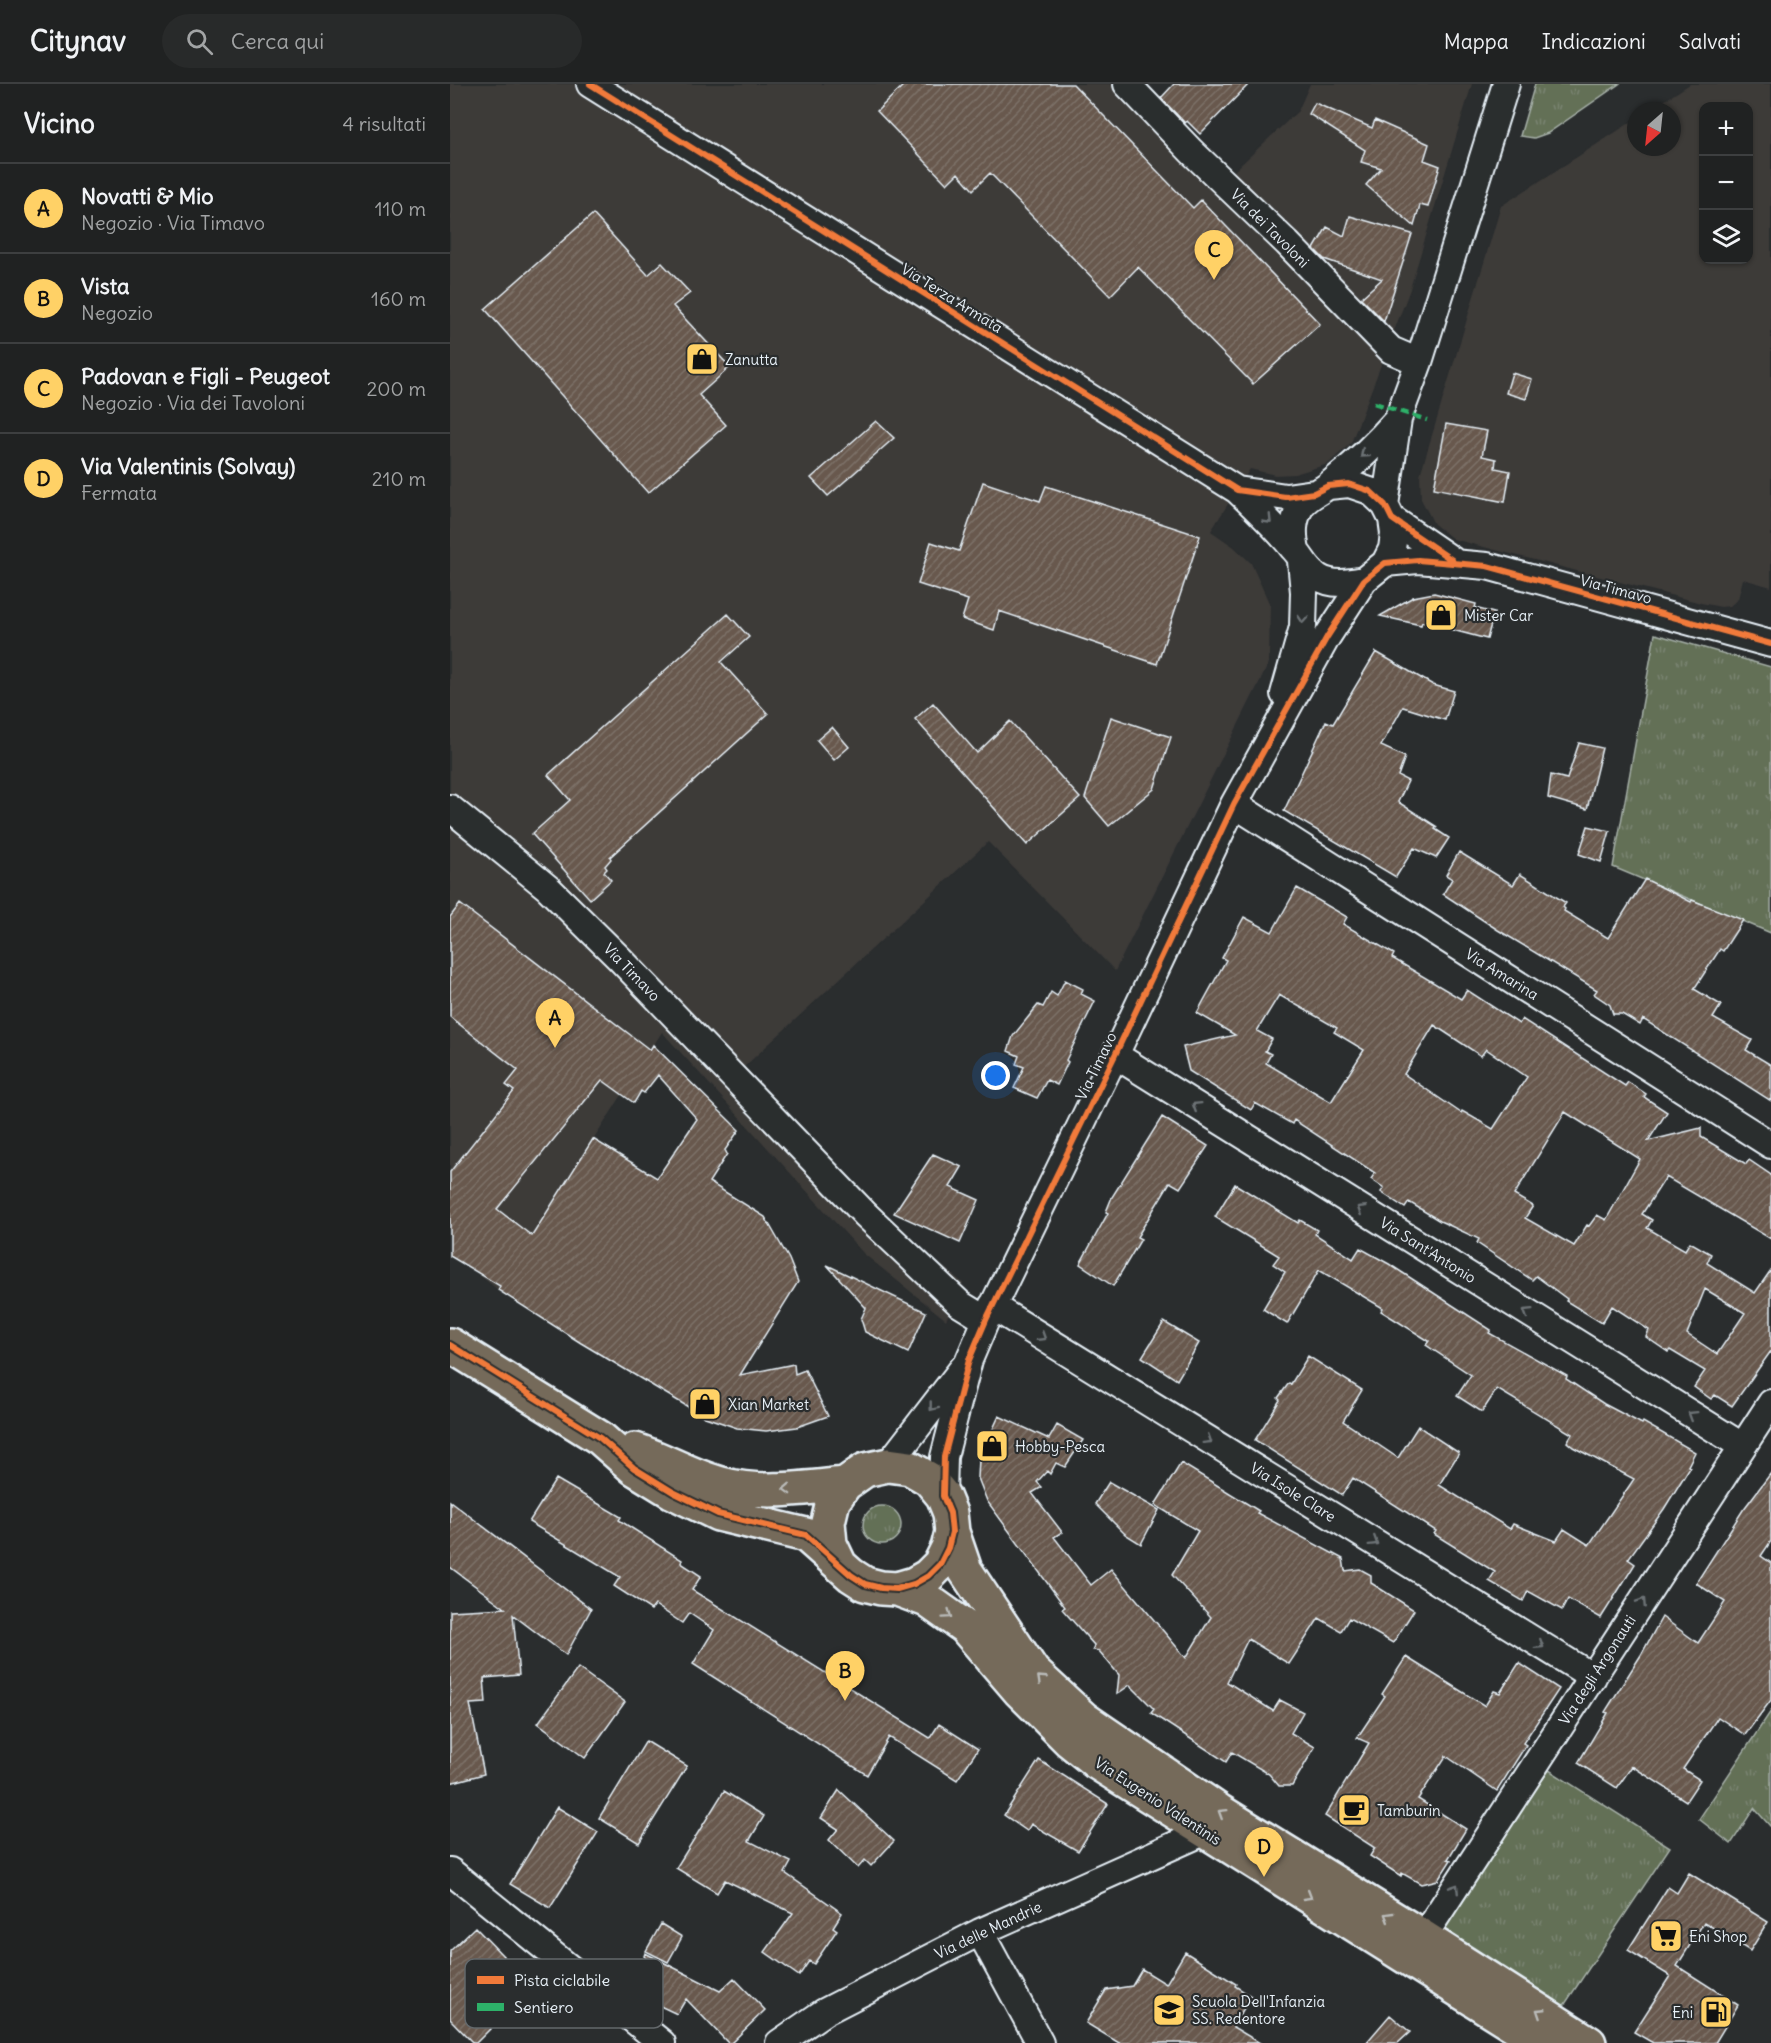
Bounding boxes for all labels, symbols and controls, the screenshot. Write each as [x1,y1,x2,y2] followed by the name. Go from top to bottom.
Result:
[162,14,582,68] search box
[30,23,126,59] text: Citynav
[183,25,216,58] icon: search
[231,27,324,55] text: Cerca qui
[1444,28,1509,55] text: Mappa
[1542,28,1646,55] text: Indicazioni
[1679,28,1741,55] text: Salvati
[1627,102,1681,156] north arrow
[1699,102,1753,264] map controls
[1699,102,1753,156] button: +
[24,107,95,140] text: Vicino
[342,111,426,136] text: 4 risultati
[1699,156,1753,210] button: −
[81,182,214,210] text: Novatti & Mio
[1227,185,1313,271] street label: Via dei Tavoloni
[37,196,50,221] text: A
[375,196,426,221] text: 110 m
[81,210,265,235] text: Negozio · Via Timavo
[1699,210,1753,264] button: layers
[1194,230,1233,280] pin: C
[898,259,1007,337] street label: Via Terza Armata
[81,272,130,300] text: Vista
[37,286,50,311] text: B
[371,286,426,311] text: 160 m
[81,300,153,325] text: Negozio
[684,341,720,377] shop icon: Zanutta
[725,350,778,369] place label: Zanutta
[81,362,330,390] text: Padovan e Figli - Peugeot
[37,376,50,401] text: C
[366,376,426,401] text: 200 m
[81,390,305,415] text: Negozio · Via dei Tavoloni
[1360,447,1371,458] one-way arrow
[81,452,295,480] text: Via Valentinis (Solvay)
[36,466,51,491] text: D
[372,466,426,491] text: 210 m
[81,480,157,505] text: Fermata
[1260,512,1271,523] one-way arrow
[1578,570,1654,608] street label: Via Timavo
[1423,597,1459,633] shop icon: Mister Car
[1464,606,1533,625] place label: Mister Car
[1296,615,1309,624] one-way arrow
[600,939,664,1005] street label: Via Timavo
[1462,944,1543,1004] street label: Via Amarina
[536,998,574,1048] pin: A
[1071,1029,1121,1103] street label: Via Timavo
[981,1061,1010,1090] your location
[1192,1101,1202,1113] one-way arrow
[1357,1204,1367,1216] one-way arrow
[1376,1213,1480,1287] street label: Via Sant'Antonio
[1523,1307,1533,1319] one-way arrow
[1036,1330,1046,1342] one-way arrow
[687,1386,723,1422] shop icon: Xian Market
[728,1395,809,1414] place label: Xian Market
[929,1400,940,1411] one-way arrow
[1688,1411,1699,1422] one-way arrow
[974,1428,1010,1464] shop icon: Hobby-Pesca
[1202,1432,1212,1444] one-way arrow
[1015,1437,1105,1456] place label: Hobby-Pesca
[1247,1458,1339,1526] street label: Via Isole Clare
[783,1482,792,1495] one-way arrow
[1368,1535,1378,1547] one-way arrow
[1634,1597,1645,1608] one-way arrow
[942,1608,953,1619] one-way arrow
[1554,1612,1640,1728] street label: Via degli Argonauti
[1534,1637,1544,1649] one-way arrow
[826,1652,864,1701] pin: B
[1037,1675,1048,1686] one-way arrow
[1091,1753,1225,1849] street label: Via Eugenio Valentinis
[1336,1792,1372,1828] cafe icon: Tamburin
[1377,1801,1441,1820] place label: Tamburin
[1218,1808,1228,1820] one-way arrow
[1244,1828,1284,1877] pin: D
[1448,1884,1459,1895] one-way arrow
[1302,1888,1312,1900] one-way arrow
[932,1897,1044,1963] street label: Via delle Mandrie
[1384,1911,1394,1923] one-way arrow
[1648,1918,1684,1954] supermarket icon: Eni Shop
[1689,1927,1747,1946] place label: Eni Shop
[465,1959,663,2028] legend
[514,1970,610,1990] text: Pista ciclabile
[1151,1992,1187,2028] school or university icon: Scuola Dell'Infanzia SS. Redentore
[1192,1992,1325,2028] place label: Scuola Dell'Infanzia SS. Redentore
[1698,1994,1734,2030] fuel station icon: Eni
[514,1997,574,2017] text: Sentiero
[1672,2003,1693,2022] place label: Eni
[1535,2008,1546,2019] one-way arrow

